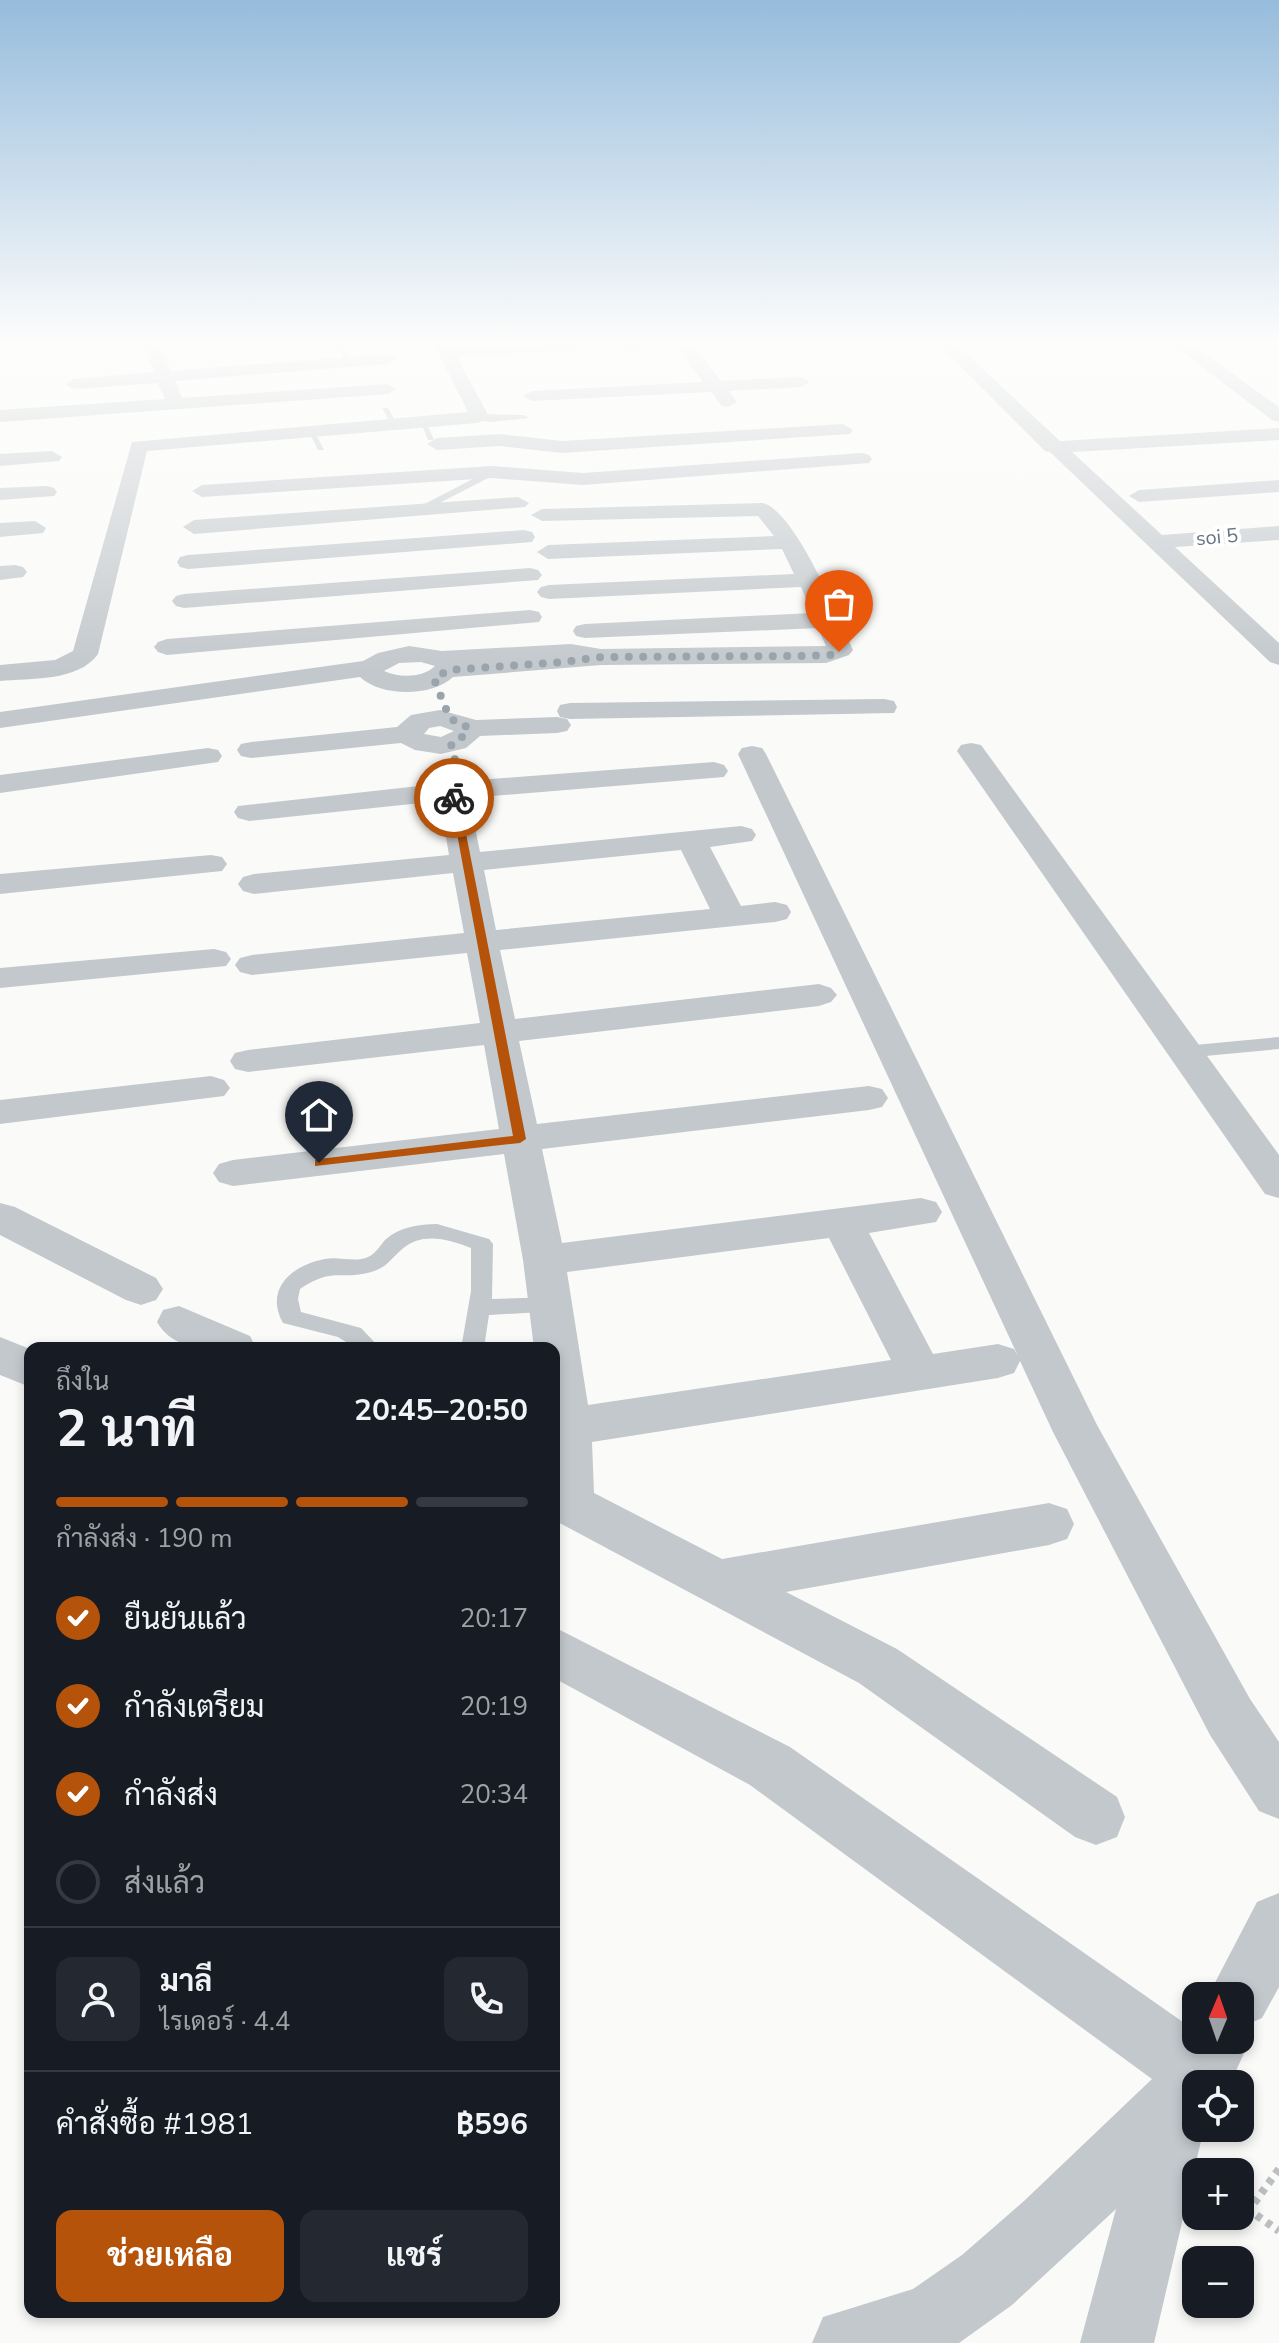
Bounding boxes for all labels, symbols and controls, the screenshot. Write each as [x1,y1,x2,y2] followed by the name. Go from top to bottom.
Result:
[1195,522,1239,552] street label: soi 5
[805,570,873,652] pin
[817,582,861,626] icon: bag
[414,758,494,838] courier
[432,776,476,820] icon: bike
[285,1081,353,1163] pin
[297,1093,341,1137] icon: home
[56,1364,109,1399] text: ถึงใน
[354,1390,528,1431] text: 20:45–20:50
[56,1393,197,1464] text: 2 นาที
[56,1521,232,1556] text: กำลังส่ง · 190 m
[56,1596,100,1640] icon: check
[124,1599,247,1640] text: ยืนยันแล้ว
[460,1601,528,1636] text: 20:17
[56,1684,100,1728] icon: check
[124,1687,264,1728] text: กำลังเตรียม
[460,1689,528,1724] text: 20:19
[56,1772,100,1816] icon: check
[124,1775,218,1816] text: กำลังส่ง
[460,1777,528,1812] text: 20:34
[124,1863,205,1904] text: ส่งแล้ว
[56,1957,140,2041] button: person
[444,1957,528,2041] button: phone
[160,1961,212,2002] text: มาลี
[1182,1982,1254,2054] north arrow
[1182,1982,1254,2318] map controls
[160,2004,290,2039] text: ไรเดอร์ · 4.4
[1182,2070,1254,2142] button: locate
[56,2104,253,2145] text: คำสั่งซื้อ #1981
[456,2104,528,2145] text: ฿596
[1182,2158,1254,2230] button: +
[56,2210,284,2302] button: ช่วยเหลือ
[300,2210,528,2302] button: แชร์
[1182,2246,1254,2318] button: −

